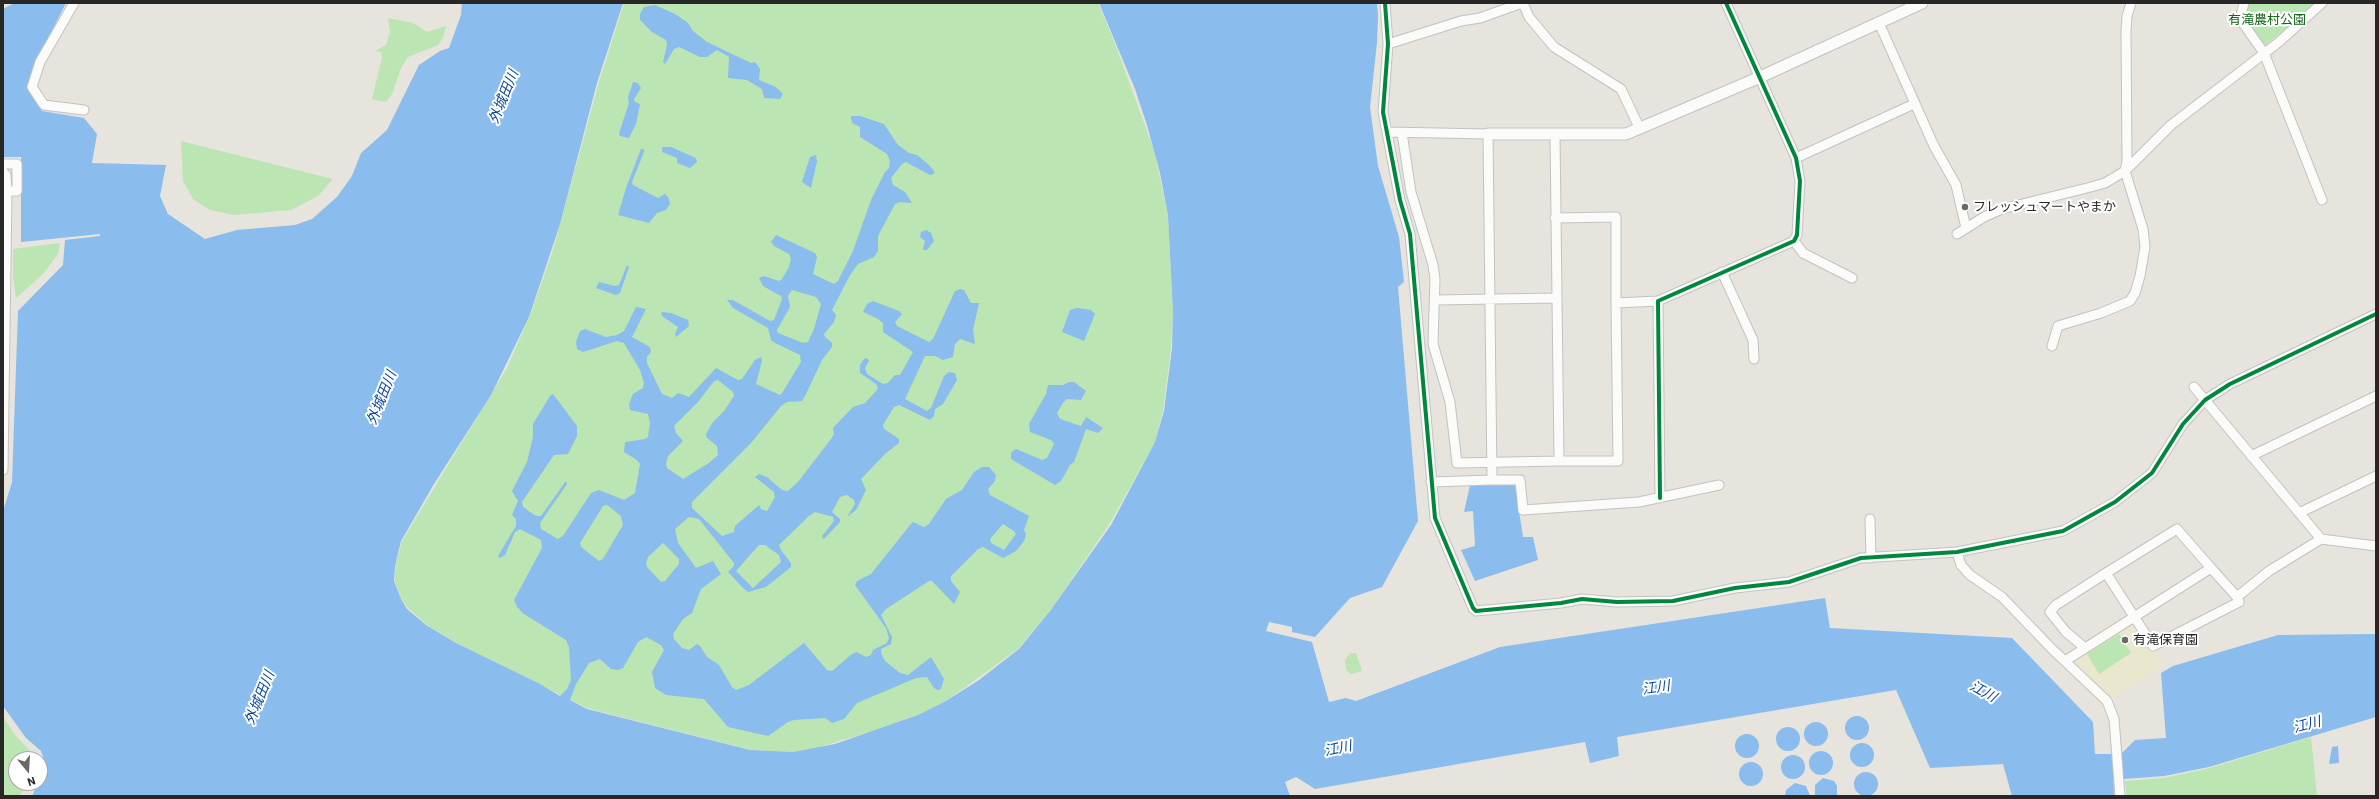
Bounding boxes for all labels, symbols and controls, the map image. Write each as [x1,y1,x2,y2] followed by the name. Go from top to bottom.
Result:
[2228,12,2306,28] park label: 有滝農村公園
[486,68,522,126] water label: 外城田川
[1973,199,2116,215] place label: フレッシュマートやまか
[1960,202,1970,212] marker: フレッシュマートやまか
[364,369,400,427] water label: 外城田川
[2133,632,2198,648] place label: 有滝保育園
[2120,635,2130,645] marker: 有滝保育園
[242,669,278,727] water label: 外城田川
[1641,678,1671,698] water label: 江川
[1967,678,1999,706] water label: 江川
[2291,713,2323,737] water label: 江川
[1323,738,1353,760] water label: 江川
[8,751,48,791] north arrow
[25,774,37,789] text: N

